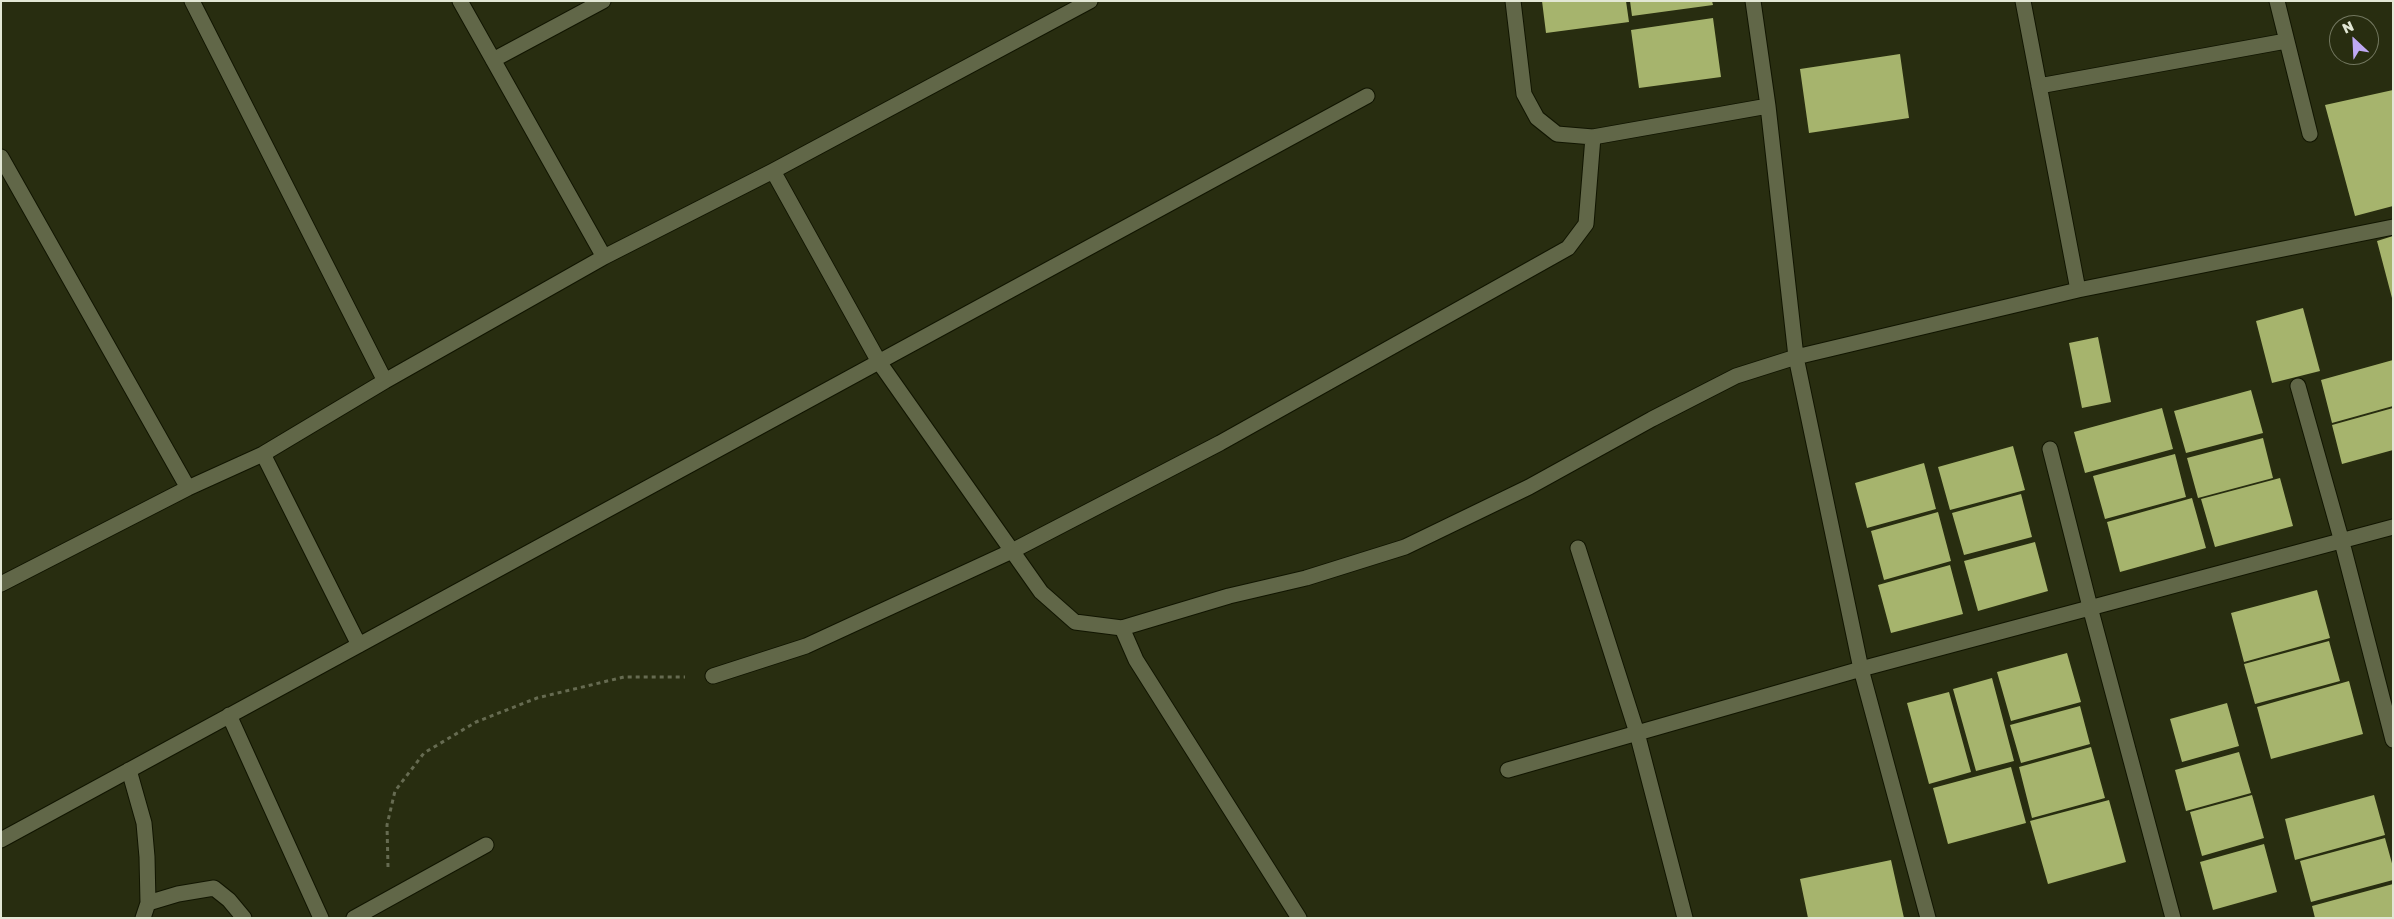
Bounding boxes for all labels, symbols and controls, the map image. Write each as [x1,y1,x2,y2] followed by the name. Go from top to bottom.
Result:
[2329,15,2379,65] north arrow
[2339,17,2356,37] text: N

